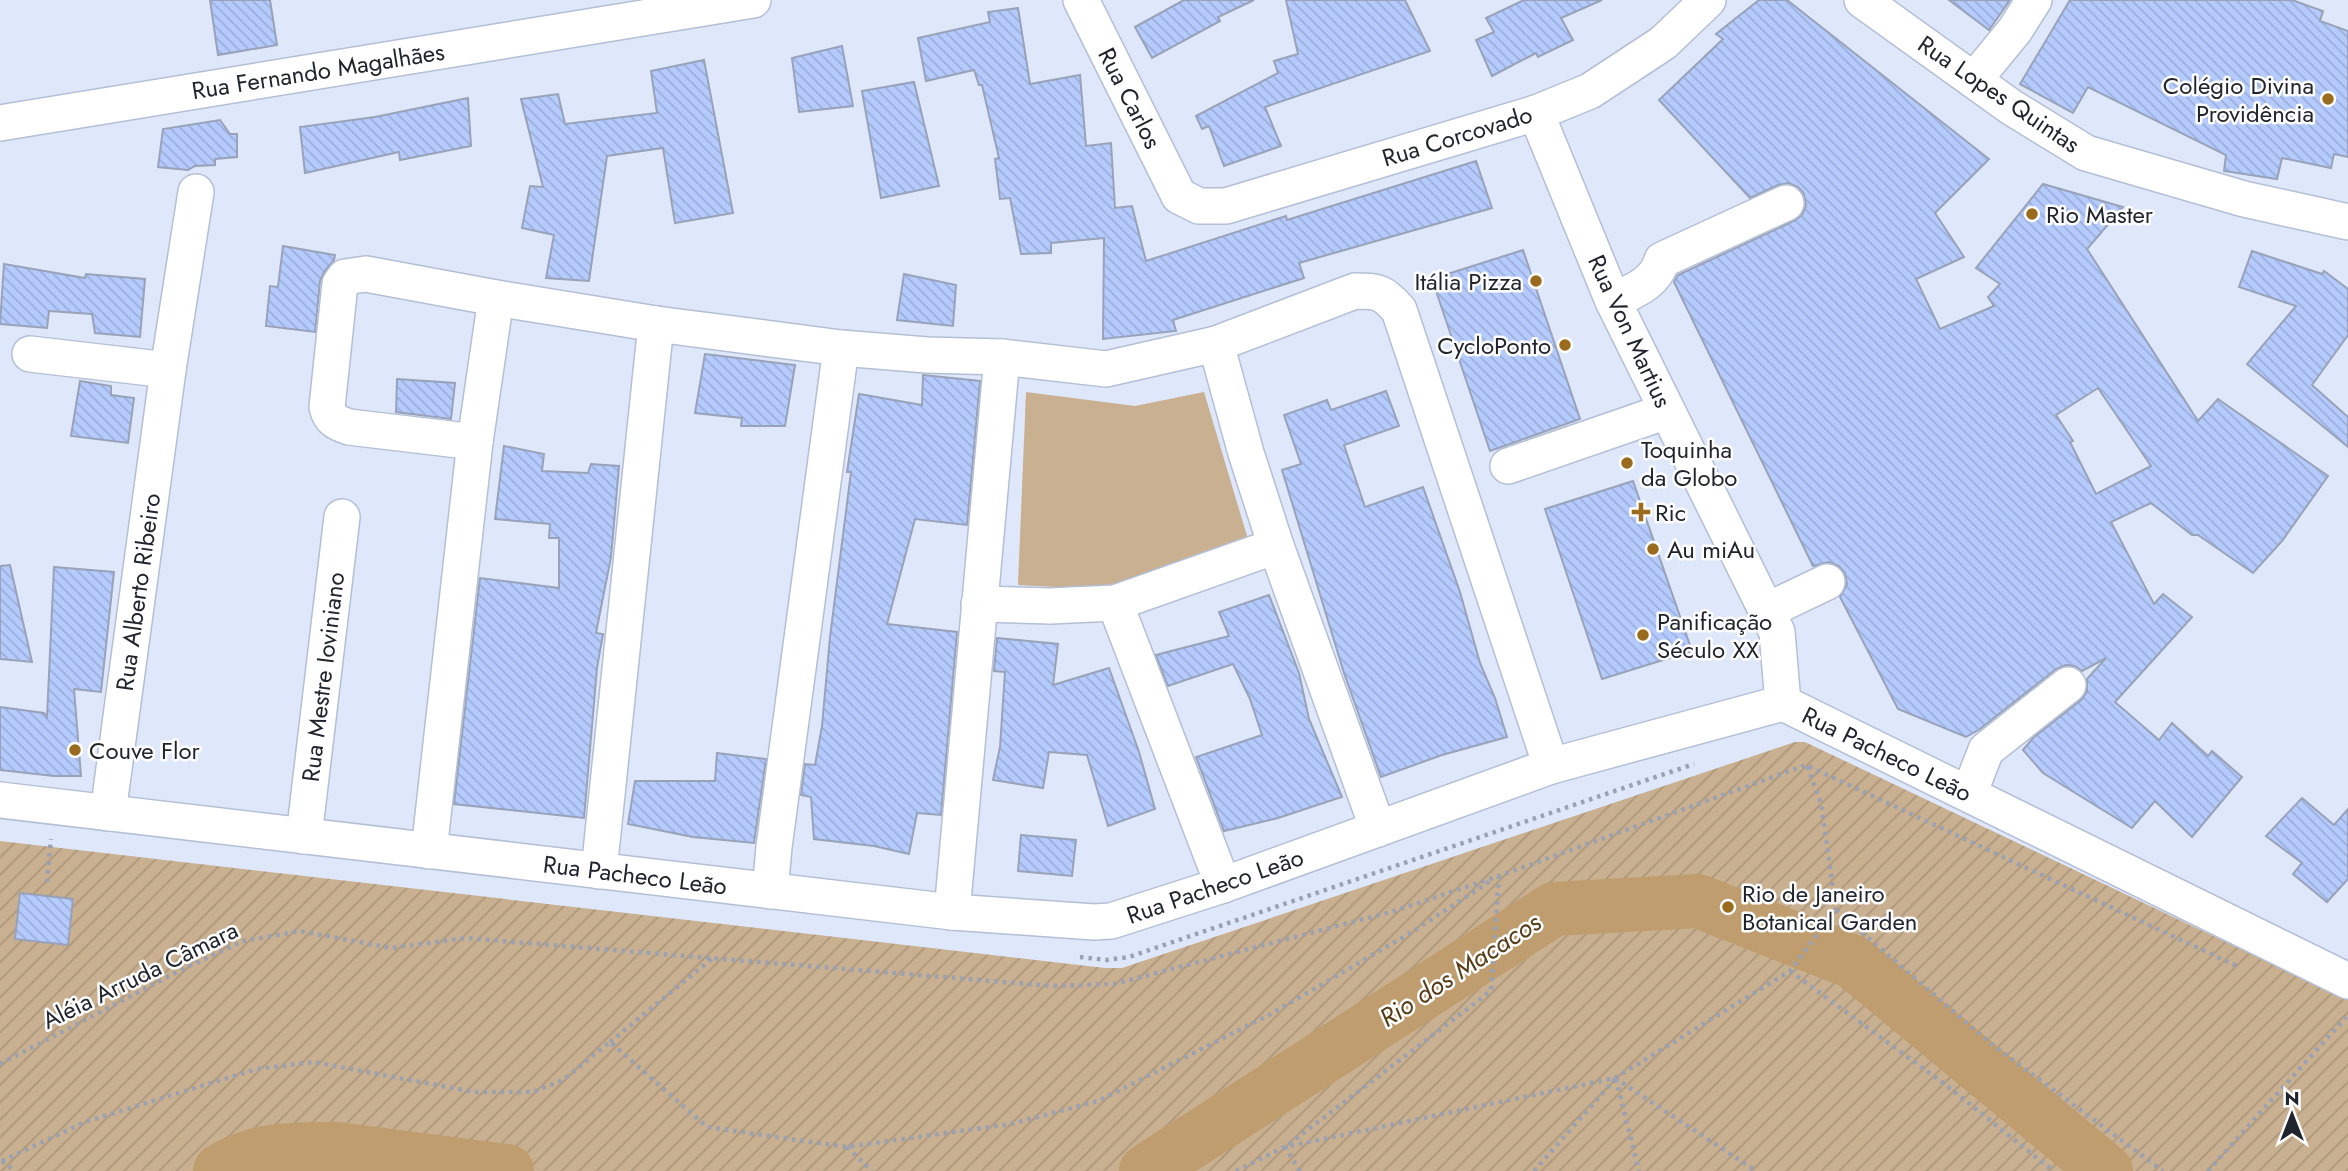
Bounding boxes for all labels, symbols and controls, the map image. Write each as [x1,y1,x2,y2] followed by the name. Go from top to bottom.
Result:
[1911,27,2087,161] street label: Rua Lopes Quintas
[189,34,447,108] street label: Rua Fernando Magalhães
[1090,41,1170,155] street label: Rua Carlos
[2163,68,2314,131] place label: Colégio Divina Providência
[2320,91,2336,107] marker: Colégio Divina Providência
[1378,97,1536,175] street label: Rua Corcovado
[2046,197,2154,232] place label: Rio Master
[2024,206,2040,222] marker: Rio Master
[1579,249,1681,413] street label: Rua Von Martius
[1414,264,1522,299] place label: Itália Pizza
[1528,273,1544,289] marker: Itália Pizza
[1437,328,1551,363] place label: CycloPonto
[1557,337,1573,353] marker: CycloPonto
[1641,432,1737,495] place label: Toquinha da Globo
[1619,455,1635,471] marker: Toquinha da Globo
[107,491,169,693] street label: Rua Alberto Ribeiro
[1655,495,1686,530] place label: Ric
[1633,504,1649,520] marker: Ric
[1667,532,1755,567] place label: Au miAu
[1645,541,1661,557] marker: Au miAu
[293,570,353,784] street label: Rua Mestre Ioviniano
[1657,604,1772,667] place label: Panificação Século XX
[1635,627,1651,643] marker: Panificação Século XX
[1796,698,1978,810] street label: Rua Pacheco Leão
[89,733,201,768] place label: Couve Flor
[67,742,83,758] marker: Couve Flor
[1122,839,1308,933] street label: Rua Pacheco Leão
[541,846,729,904] street label: Rua Pacheco Leão
[1742,876,1917,939] place label: Rio de Janeiro Botanical Garden
[1720,899,1736,915] marker: Rio de Janeiro Botanical Garden
[1372,903,1549,1037] water label: Rio dos Macacos
[36,912,244,1038] street label: Aléia Arruda Câmara
[2257,1080,2327,1150] north arrow
[2284,1085,2300,1112] text: N

